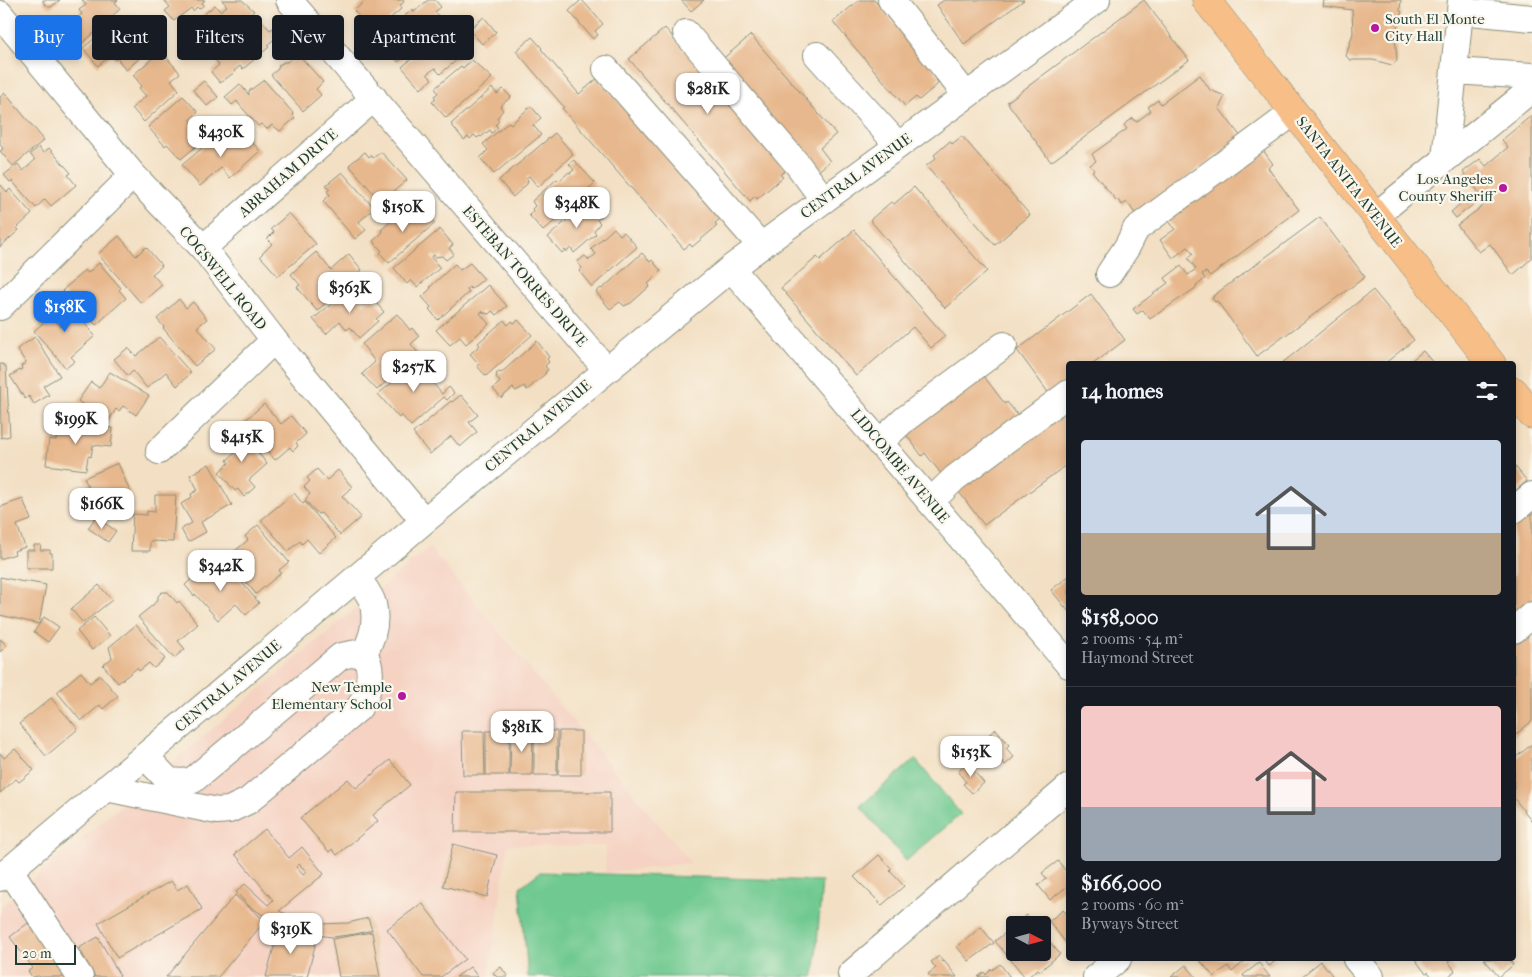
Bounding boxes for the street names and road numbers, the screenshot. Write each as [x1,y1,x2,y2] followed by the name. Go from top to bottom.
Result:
[1292,113,1406,251] street label: SANTA ANITA AVENUE
[234,125,341,222] street label: ABRAHAM DRIVE
[797,129,915,223] street label: CENTRAL AVENUE
[459,202,591,350] street label: ESTEBAN TORRES DRIVE
[176,222,270,334] street label: COGSWELL ROAD
[481,376,595,476] street label: CENTRAL AVENUE
[847,405,953,527] street label: LIDCOMBE AVENUE
[171,636,285,736] street label: CENTRAL AVENUE

